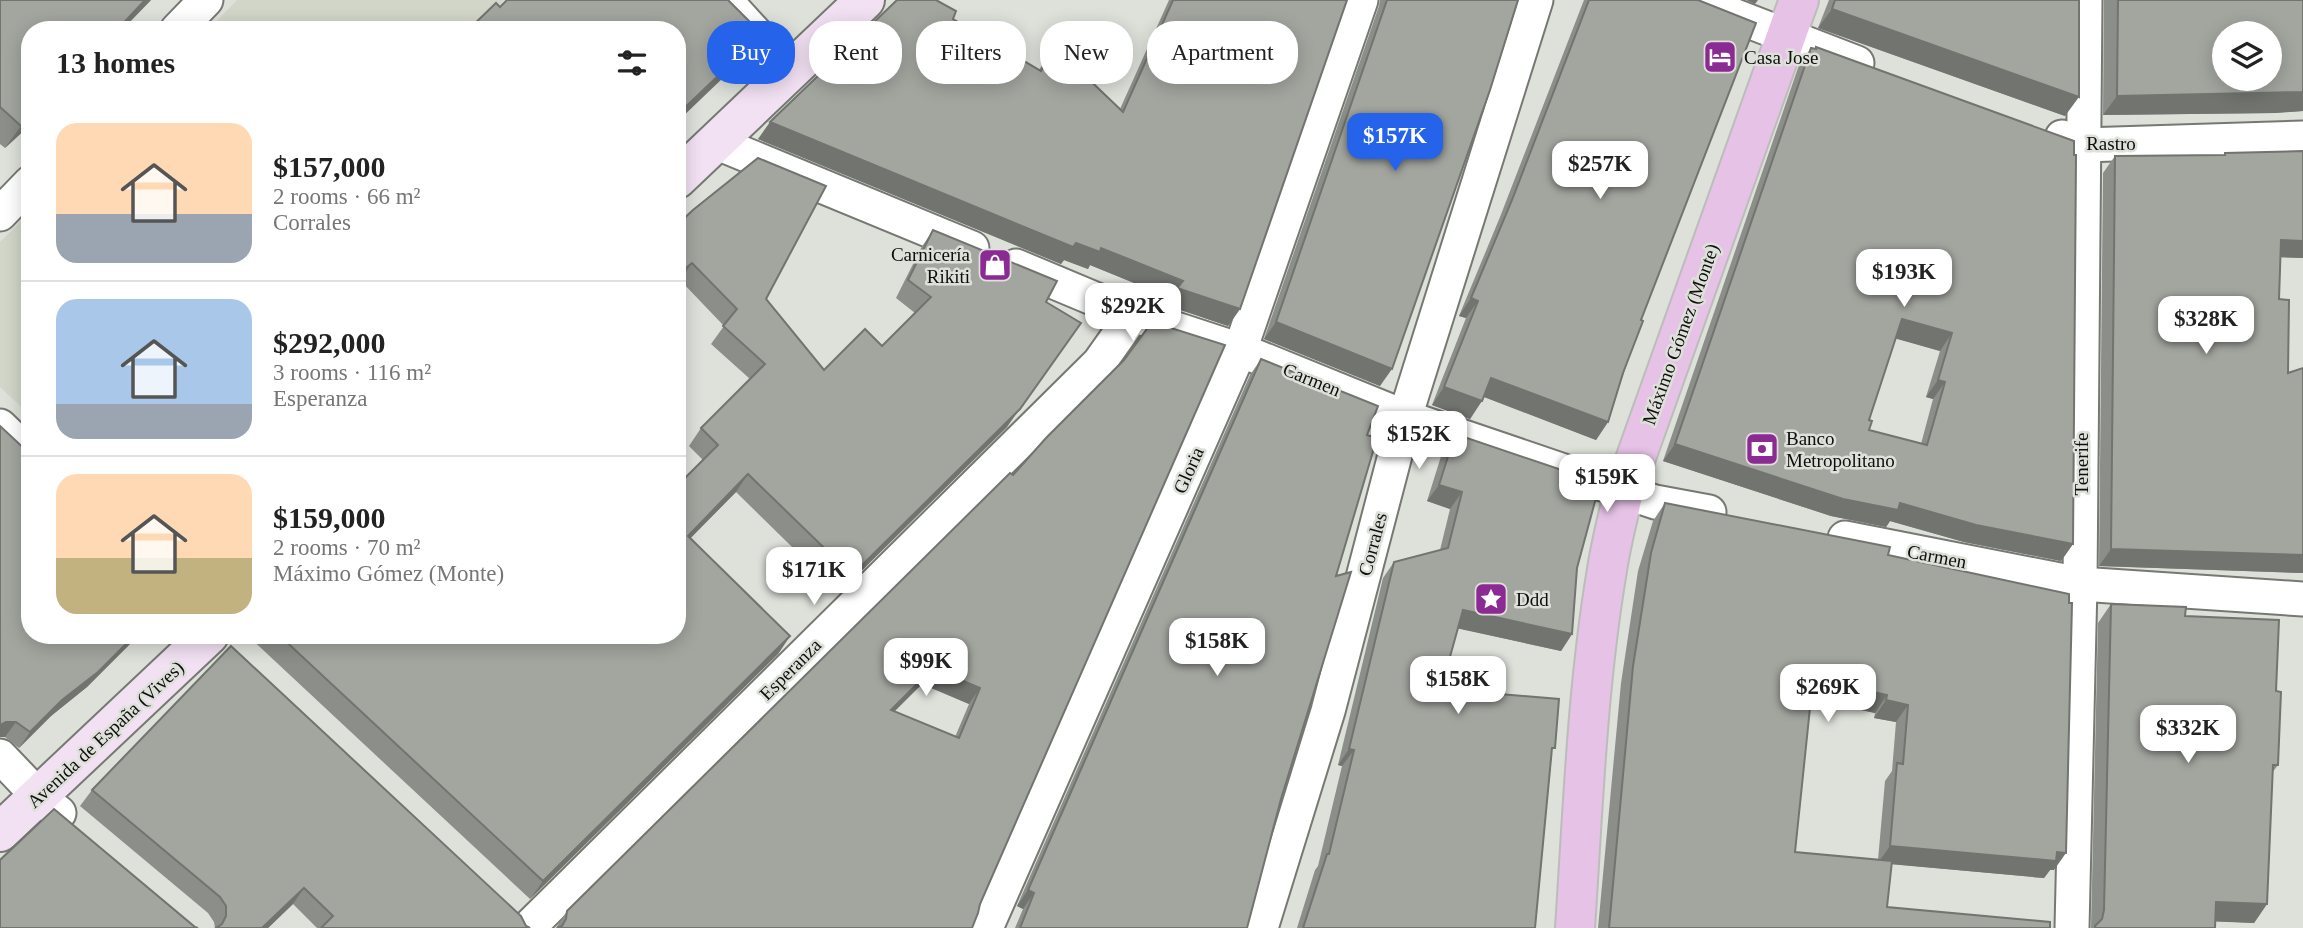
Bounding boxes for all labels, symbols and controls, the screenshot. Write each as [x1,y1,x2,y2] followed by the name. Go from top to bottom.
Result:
[707,21,795,84] chip: Buy
[809,21,902,84] chip: Rent
[916,21,1026,84] chip: Filters
[1040,21,1133,84] chip: New
[1147,21,1298,84] chip: Apartment
[2212,21,2282,91] map controls
[2212,21,2282,91] button: layers
[1701,38,1739,76] hotel icon: Casa Jose
[613,44,651,82] icon: filters
[56,46,175,79] text: 13 homes
[1744,47,1818,68] place label: Casa Jose
[1346,114,1444,173] pin: $157K
[1363,123,1427,148] text: $157K
[2086,133,2136,154] street label: Rastro
[1551,142,1649,201] pin: $257K
[273,150,386,183] text: $157,000
[112,151,196,235] icon: home
[1568,151,1632,176] text: $257K
[273,184,420,209] text: 2 rooms · 66 m²
[273,210,351,235] text: Corrales
[1638,241,1724,428] street label: Máximo Gómez (Monte)
[891,244,971,287] place label: Carnicería Rikiti
[976,246,1014,284] shop icon: Carnicería Rikiti
[1855,250,1953,309] pin: $193K
[1872,259,1936,284] text: $193K
[1084,284,1182,343] pin: $292K
[1101,293,1165,318] text: $292K
[2157,296,2255,356] pin: $328K
[2174,306,2238,331] text: $328K
[273,326,386,359] text: $292,000
[112,327,196,411] icon: home
[1280,358,1344,401] street label: Carmen
[273,360,431,385] text: 3 rooms · 116 m²
[273,386,368,411] text: Esperanza
[1370,412,1468,471] pin: $152K
[1387,421,1451,446] text: $152K
[1786,428,1895,471] place label: Banco Metropolitano
[1743,430,1781,468] bank icon: Banco Metropolitano
[2071,432,2092,496] street label: Tenerife
[1169,443,1208,497] street label: Gloria
[1558,454,1656,514] pin: $159K
[1575,464,1639,489] text: $159K
[273,501,386,534] text: $159,000
[112,502,196,586] icon: home
[1354,510,1391,578] street label: Corrales
[273,535,420,560] text: 2 rooms · 70 m²
[1905,540,1969,573] street label: Carmen
[765,548,863,607] pin: $171K
[782,557,846,582] text: $171K
[273,561,504,586] text: Máximo Gómez (Monte)
[1472,580,1510,618] place icon: Ddd
[1516,589,1549,610] place label: Ddd
[1168,618,1266,678] pin: $158K
[1185,628,1249,653] text: $158K
[755,634,826,704] street label: Esperanza
[885,638,967,698] pin: $99K
[900,648,952,673] text: $99K
[23,656,188,813] street label: Avenida de España (Vives)
[1409,656,1507,716] pin: $158K
[1779,664,1877,724] pin: $269K
[1426,666,1490,691] text: $158K
[1796,674,1860,699] text: $269K
[2139,706,2237,765] pin: $332K
[2156,715,2220,740] text: $332K

